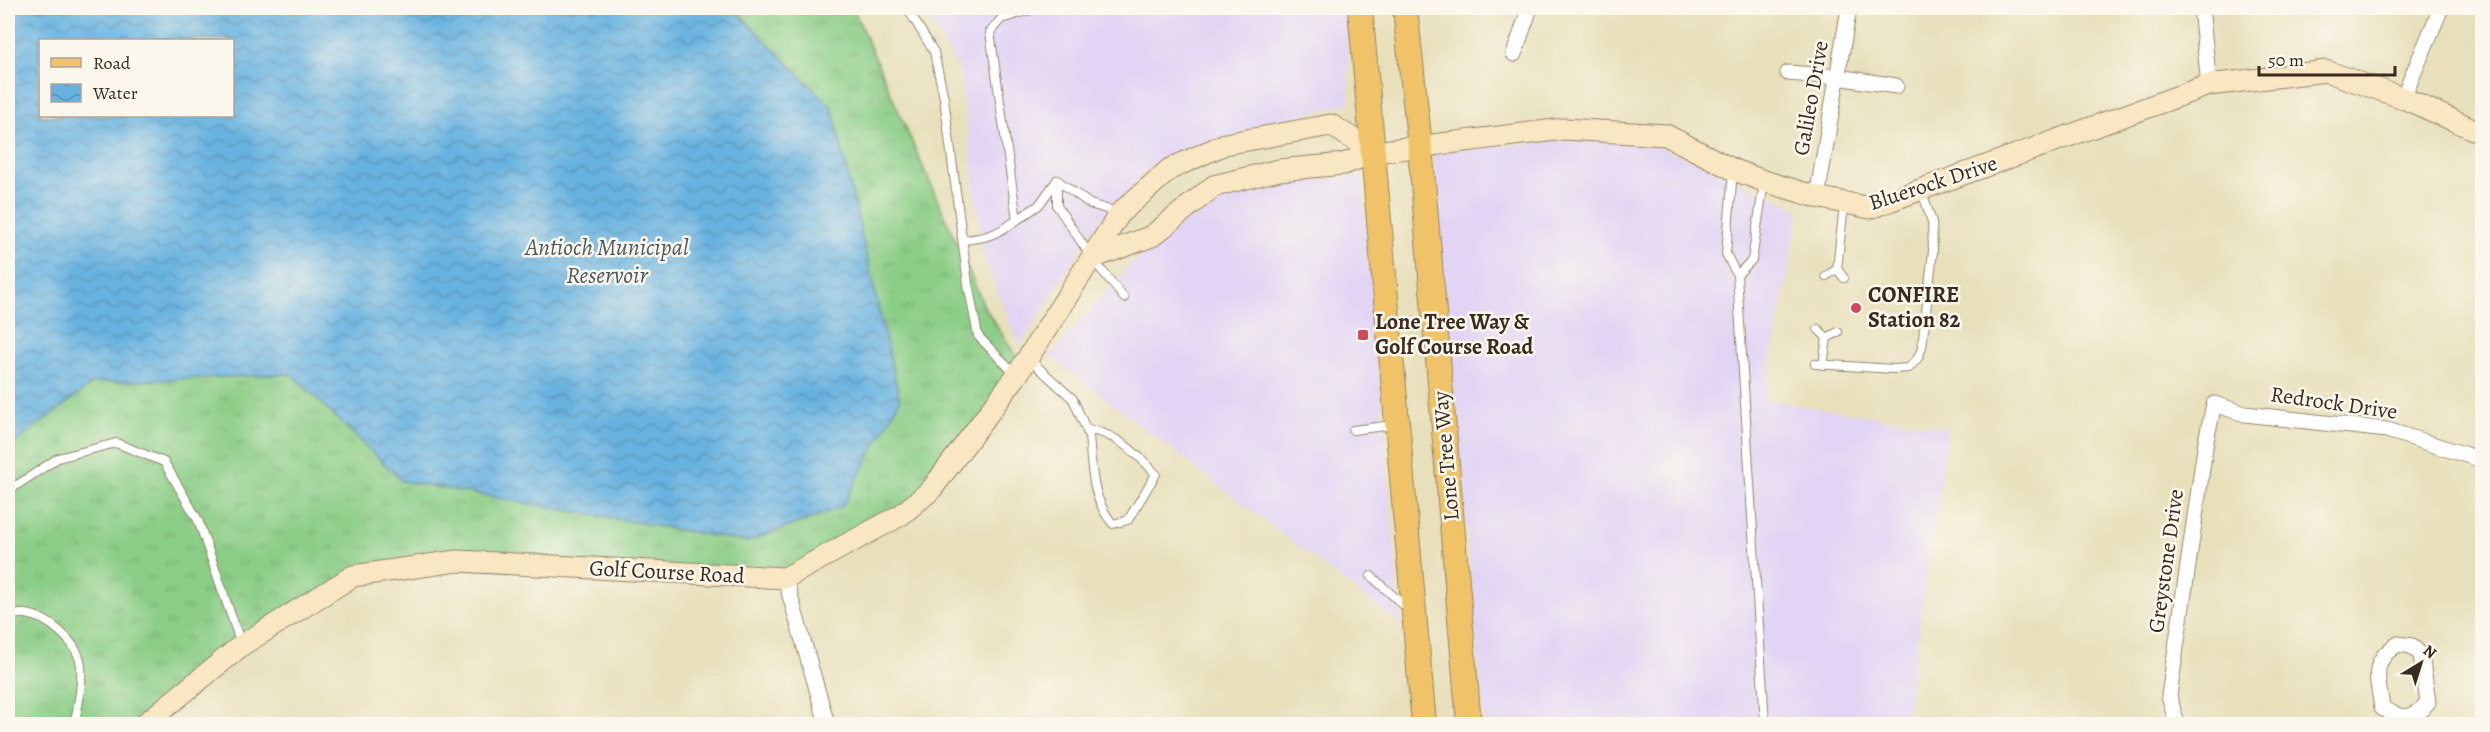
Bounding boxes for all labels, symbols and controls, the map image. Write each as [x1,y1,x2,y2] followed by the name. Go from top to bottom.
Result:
[1786,38,1836,158] street label: Galileo Drive
[39,39,234,117] legend
[2259,39,2396,77] scale bar
[2268,48,2304,72] text: 50 m
[93,51,131,75] text: Road
[92,81,138,105] text: Water
[1865,148,2001,218] street label: Bluerock Drive
[523,231,689,291] water label: Antioch Municipal Reservoir
[1868,280,1961,335] place label: CONFIRE Station 82
[1849,301,1863,315] marker: CONFIRE Station 82
[1375,307,1534,362] place label: Lone Tree Way & Golf Course Road
[1356,328,1370,342] marker: Lone Tree Way & Golf Course Road
[2269,379,2399,427] street label: Redrock Drive
[1425,390,1467,522] street label: Lone Tree Way
[2141,487,2191,635] street label: Greystone Drive
[588,553,746,591] street label: Golf Course Road
[2391,633,2451,693] north arrow
[2418,640,2441,664] text: N

